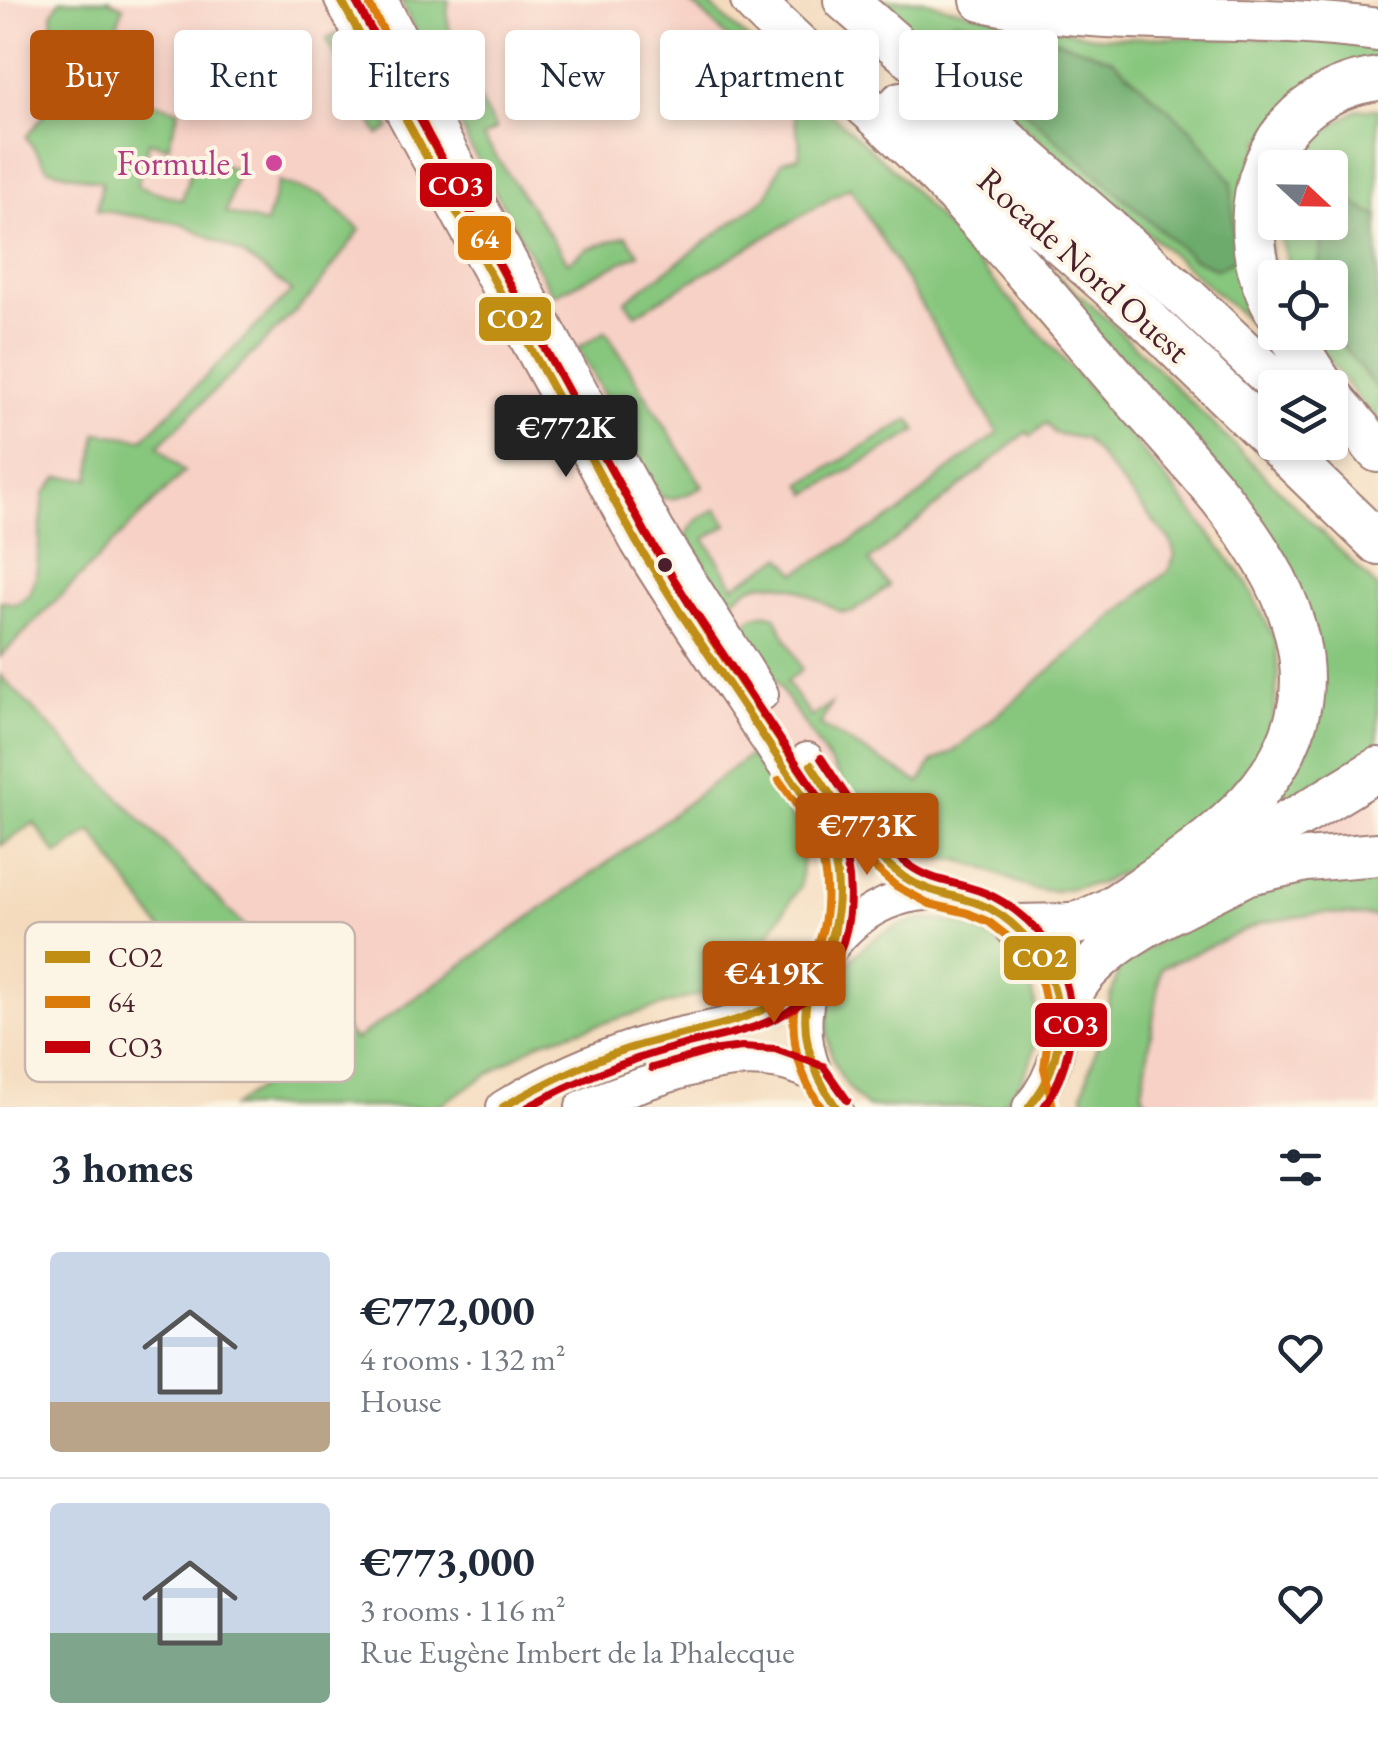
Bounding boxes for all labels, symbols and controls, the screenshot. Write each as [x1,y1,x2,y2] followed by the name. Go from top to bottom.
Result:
[30,30,154,120] chip: Buy
[174,30,312,120] chip: Rent
[332,30,485,120] chip: Filters
[505,30,640,120] chip: New
[660,30,879,120] chip: Apartment
[899,30,1058,120] chip: House
[117,140,254,185] place label: Formule 1
[1258,150,1348,240] north arrow
[1258,150,1348,460] map controls
[263,152,285,174] marker: Formule 1
[969,157,1200,372] street label: Rocade Nord Ouest
[418,161,494,209] line badge: CO3
[428,167,484,203] text: CO3
[456,214,513,262] line badge: 64
[469,220,500,256] text: 64
[1258,260,1348,350] button: locate
[477,295,553,343] line badge: CO2
[487,300,543,336] text: CO2
[1258,370,1348,460] button: layers
[496,395,636,480] pin: €772K
[517,406,615,448] text: €772K
[655,555,675,575] unlabelled marker
[797,793,937,878] pin: €773K
[818,804,916,846] text: €773K
[25,922,355,1082] legend
[1002,934,1078,982] line badge: CO2
[108,939,163,975] text: CO2
[1012,939,1068,975] text: CO2
[704,941,844,1026] pin: €419K
[725,952,823,994] text: €419K
[108,984,135,1020] text: 64
[1033,1001,1109,1049] line badge: CO3
[1043,1006,1099,1042] text: CO3
[108,1029,163,1065] text: CO3
[50,1140,193,1195] text: 3 homes
[1273,1140,1328,1195] icon: filters
[360,1283,535,1338] text: €772,000
[130,1292,250,1412] icon: home
[1273,1325,1328,1380] icon: heart
[360,1338,566,1380] text: 4 rooms · 132 m²
[360,1380,441,1422] text: House
[360,1534,535,1589] text: €773,000
[130,1543,250,1663] icon: home
[1273,1576,1328,1631] icon: heart
[360,1589,566,1631] text: 3 rooms · 116 m²
[360,1631,795,1673] text: Rue Eugène Imbert de la Phalecque

